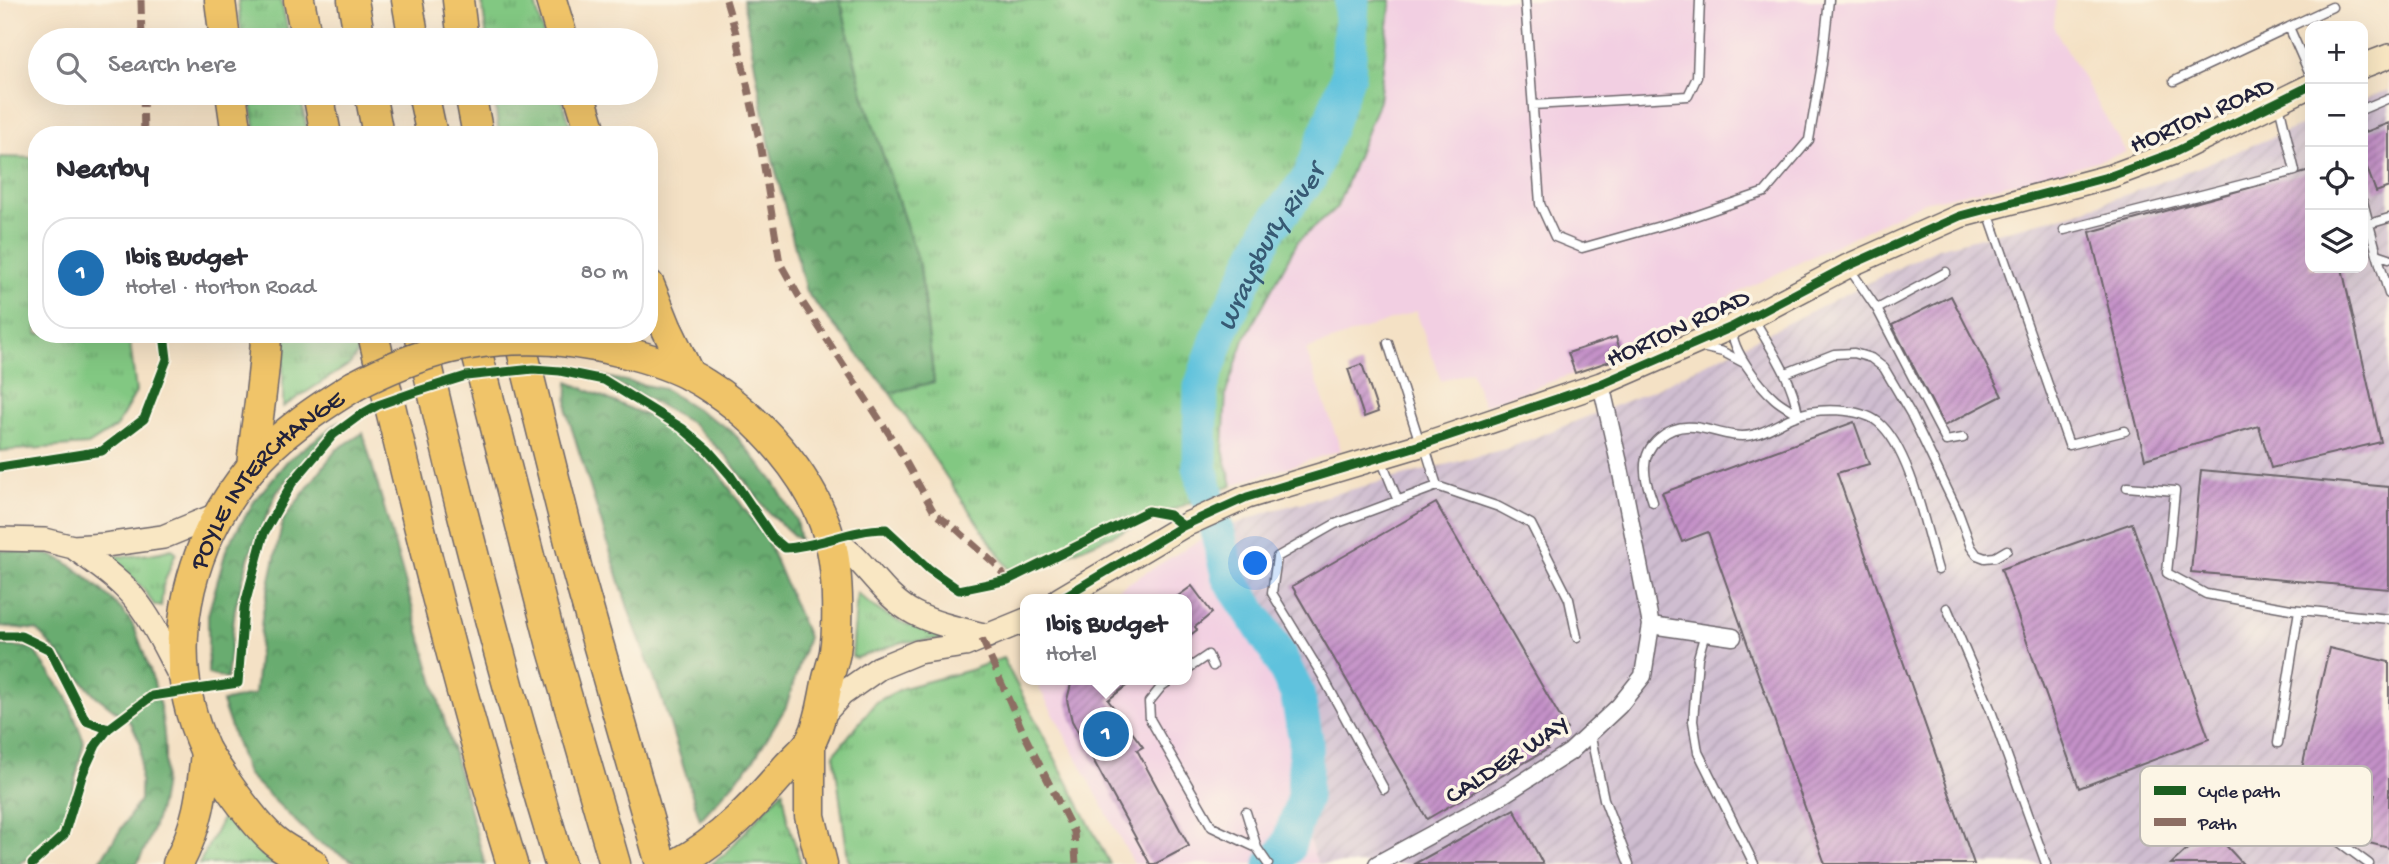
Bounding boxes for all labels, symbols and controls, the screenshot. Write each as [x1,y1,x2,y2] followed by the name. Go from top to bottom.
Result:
[2305,21,2368,273] map controls
[2305,21,2368,84] button: +
[28,28,658,105] search box
[52,48,90,86] icon: search
[108,51,236,82] text: Search here
[2126,72,2280,163] street label: HORTON ROAD
[2305,84,2368,147] button: −
[2305,147,2368,210] button: locate
[56,154,149,189] text: Nearby
[1211,156,1336,337] water label: Wraysbury River
[2305,210,2368,273] button: layers
[125,244,246,275] text: Ibis Budget
[76,260,86,287] text: 1
[581,260,628,287] text: 80 m
[125,275,316,302] text: Hotel · Horton Road
[1602,283,1755,377] street label: HORTON ROAD
[185,385,352,575] street label: POYLE INTERCHANGE
[1238,546,1272,580] your location
[1020,594,1192,685] popup
[1046,611,1166,642] text: Ibis Budget
[1046,642,1097,669] text: Hotel
[1083,708,1129,760] pin: 1
[1441,710,1576,813] street label: CALDER WAY
[2140,766,2372,846] legend
[2198,782,2280,805] text: Cycle path
[2197,814,2237,837] text: Path

